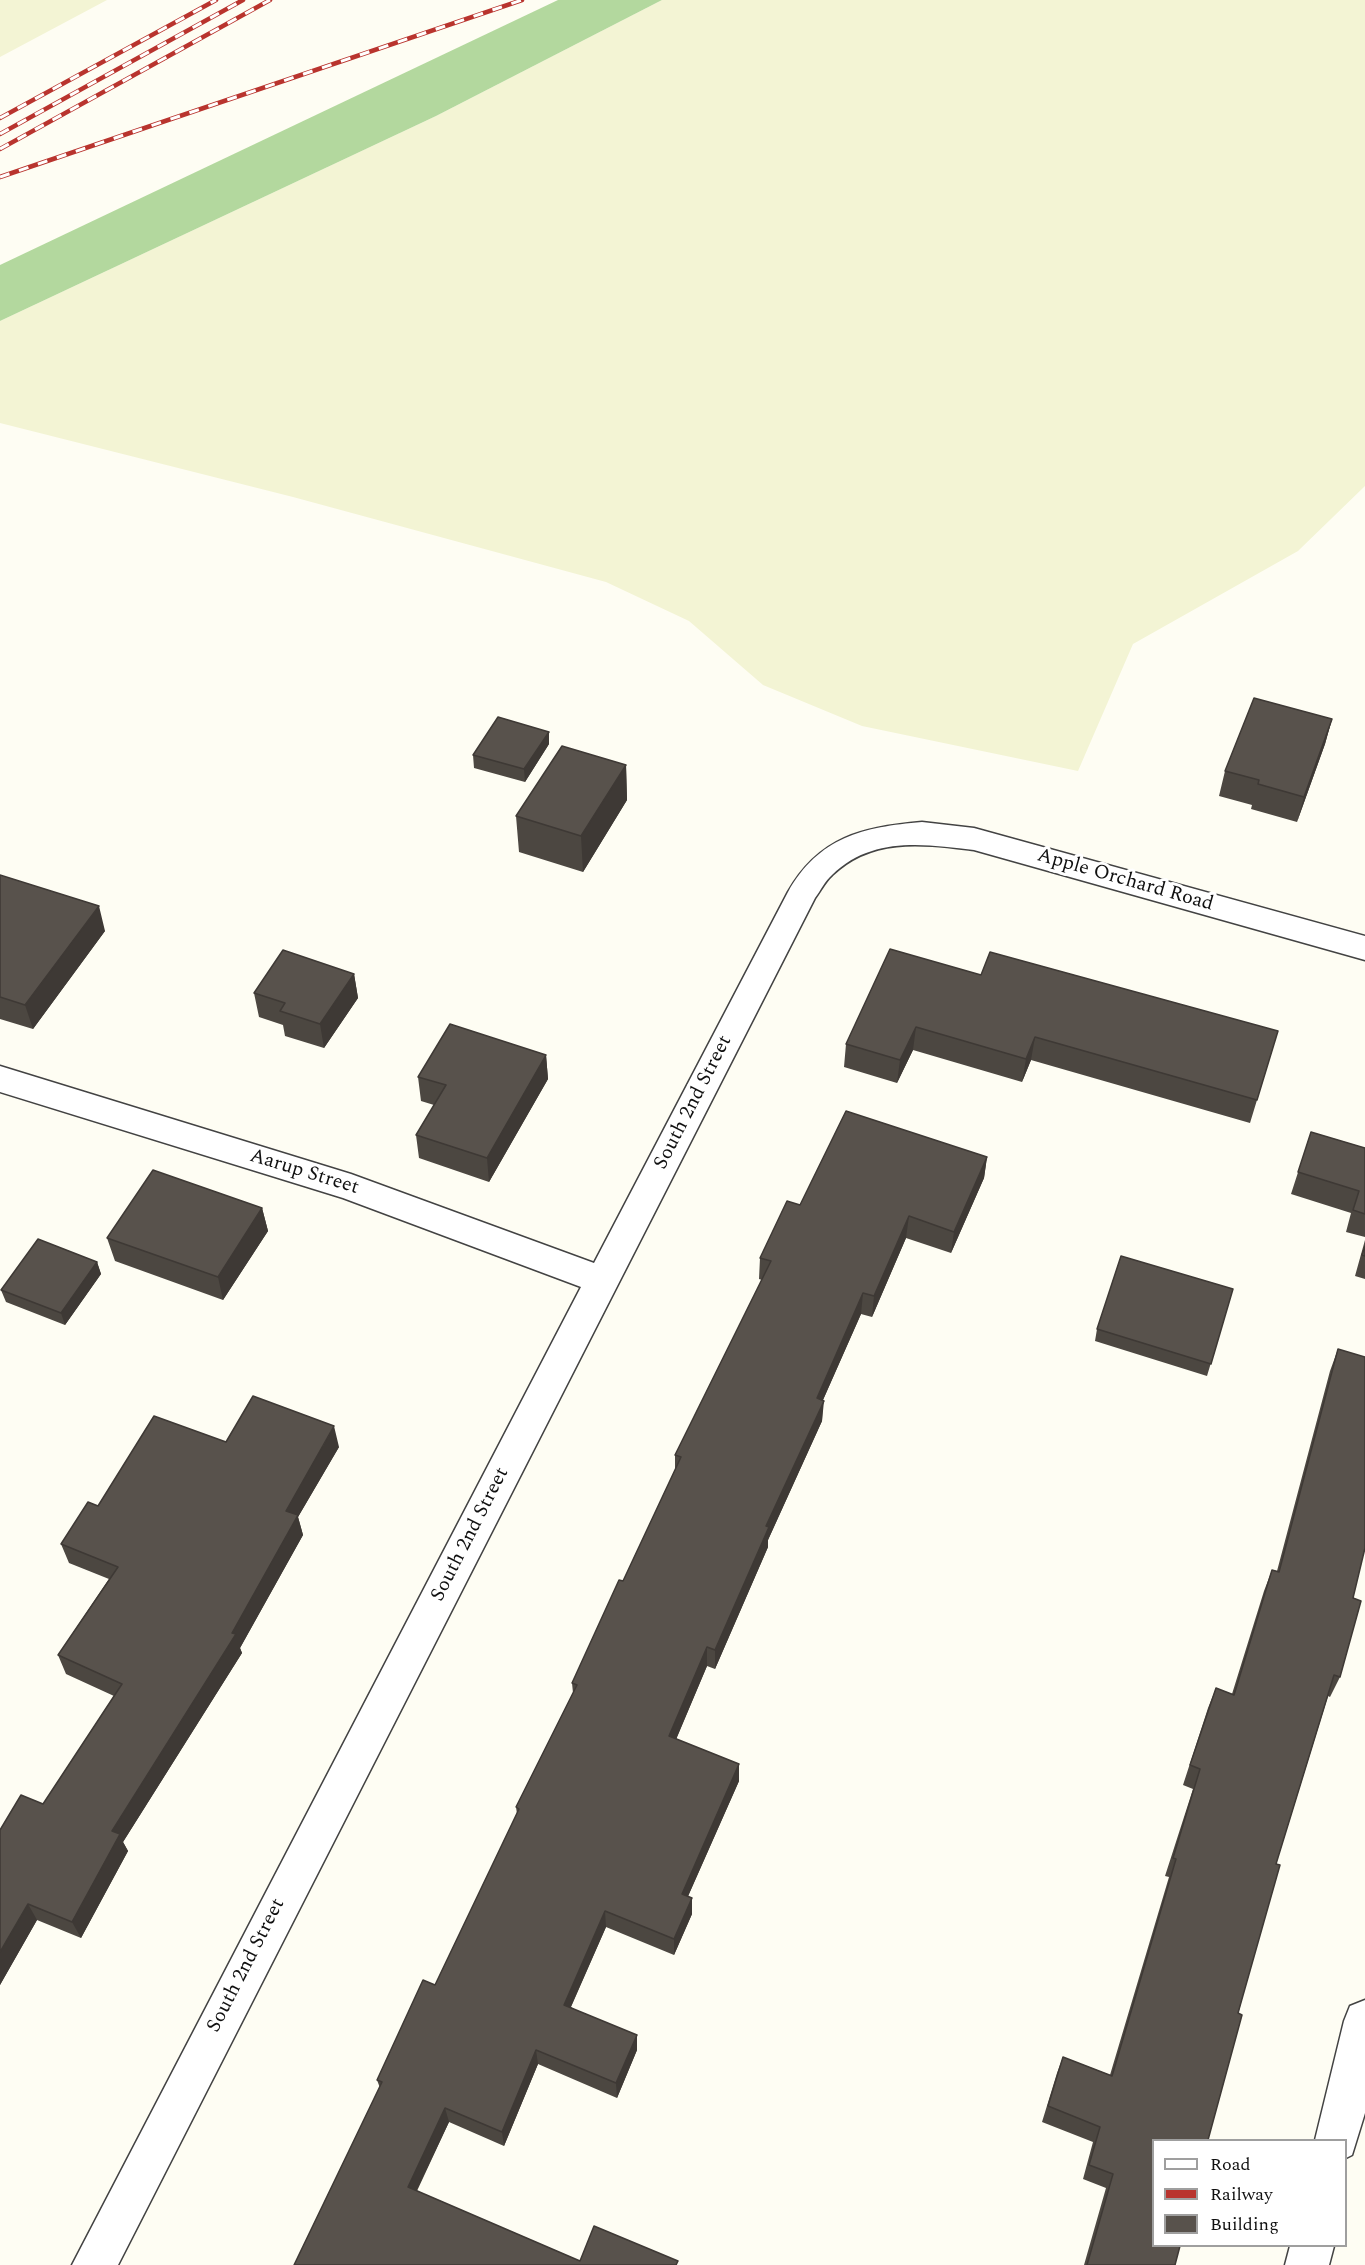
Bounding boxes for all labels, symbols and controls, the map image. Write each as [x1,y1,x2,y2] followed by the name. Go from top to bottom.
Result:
[1034,844,1216,918] street label: Apple Orchard Road
[650,1032,738,1174] street label: South 2nd Street
[247,1145,361,1201] street label: Aarup Street
[427,1464,515,1606] street label: South 2nd Street
[203,1895,291,2037] street label: South 2nd Street
[1152,2139,1347,2247] legend
[1210,2151,1251,2178] text: Road
[1210,2181,1273,2208] text: Railway
[1210,2211,1279,2238] text: Building

